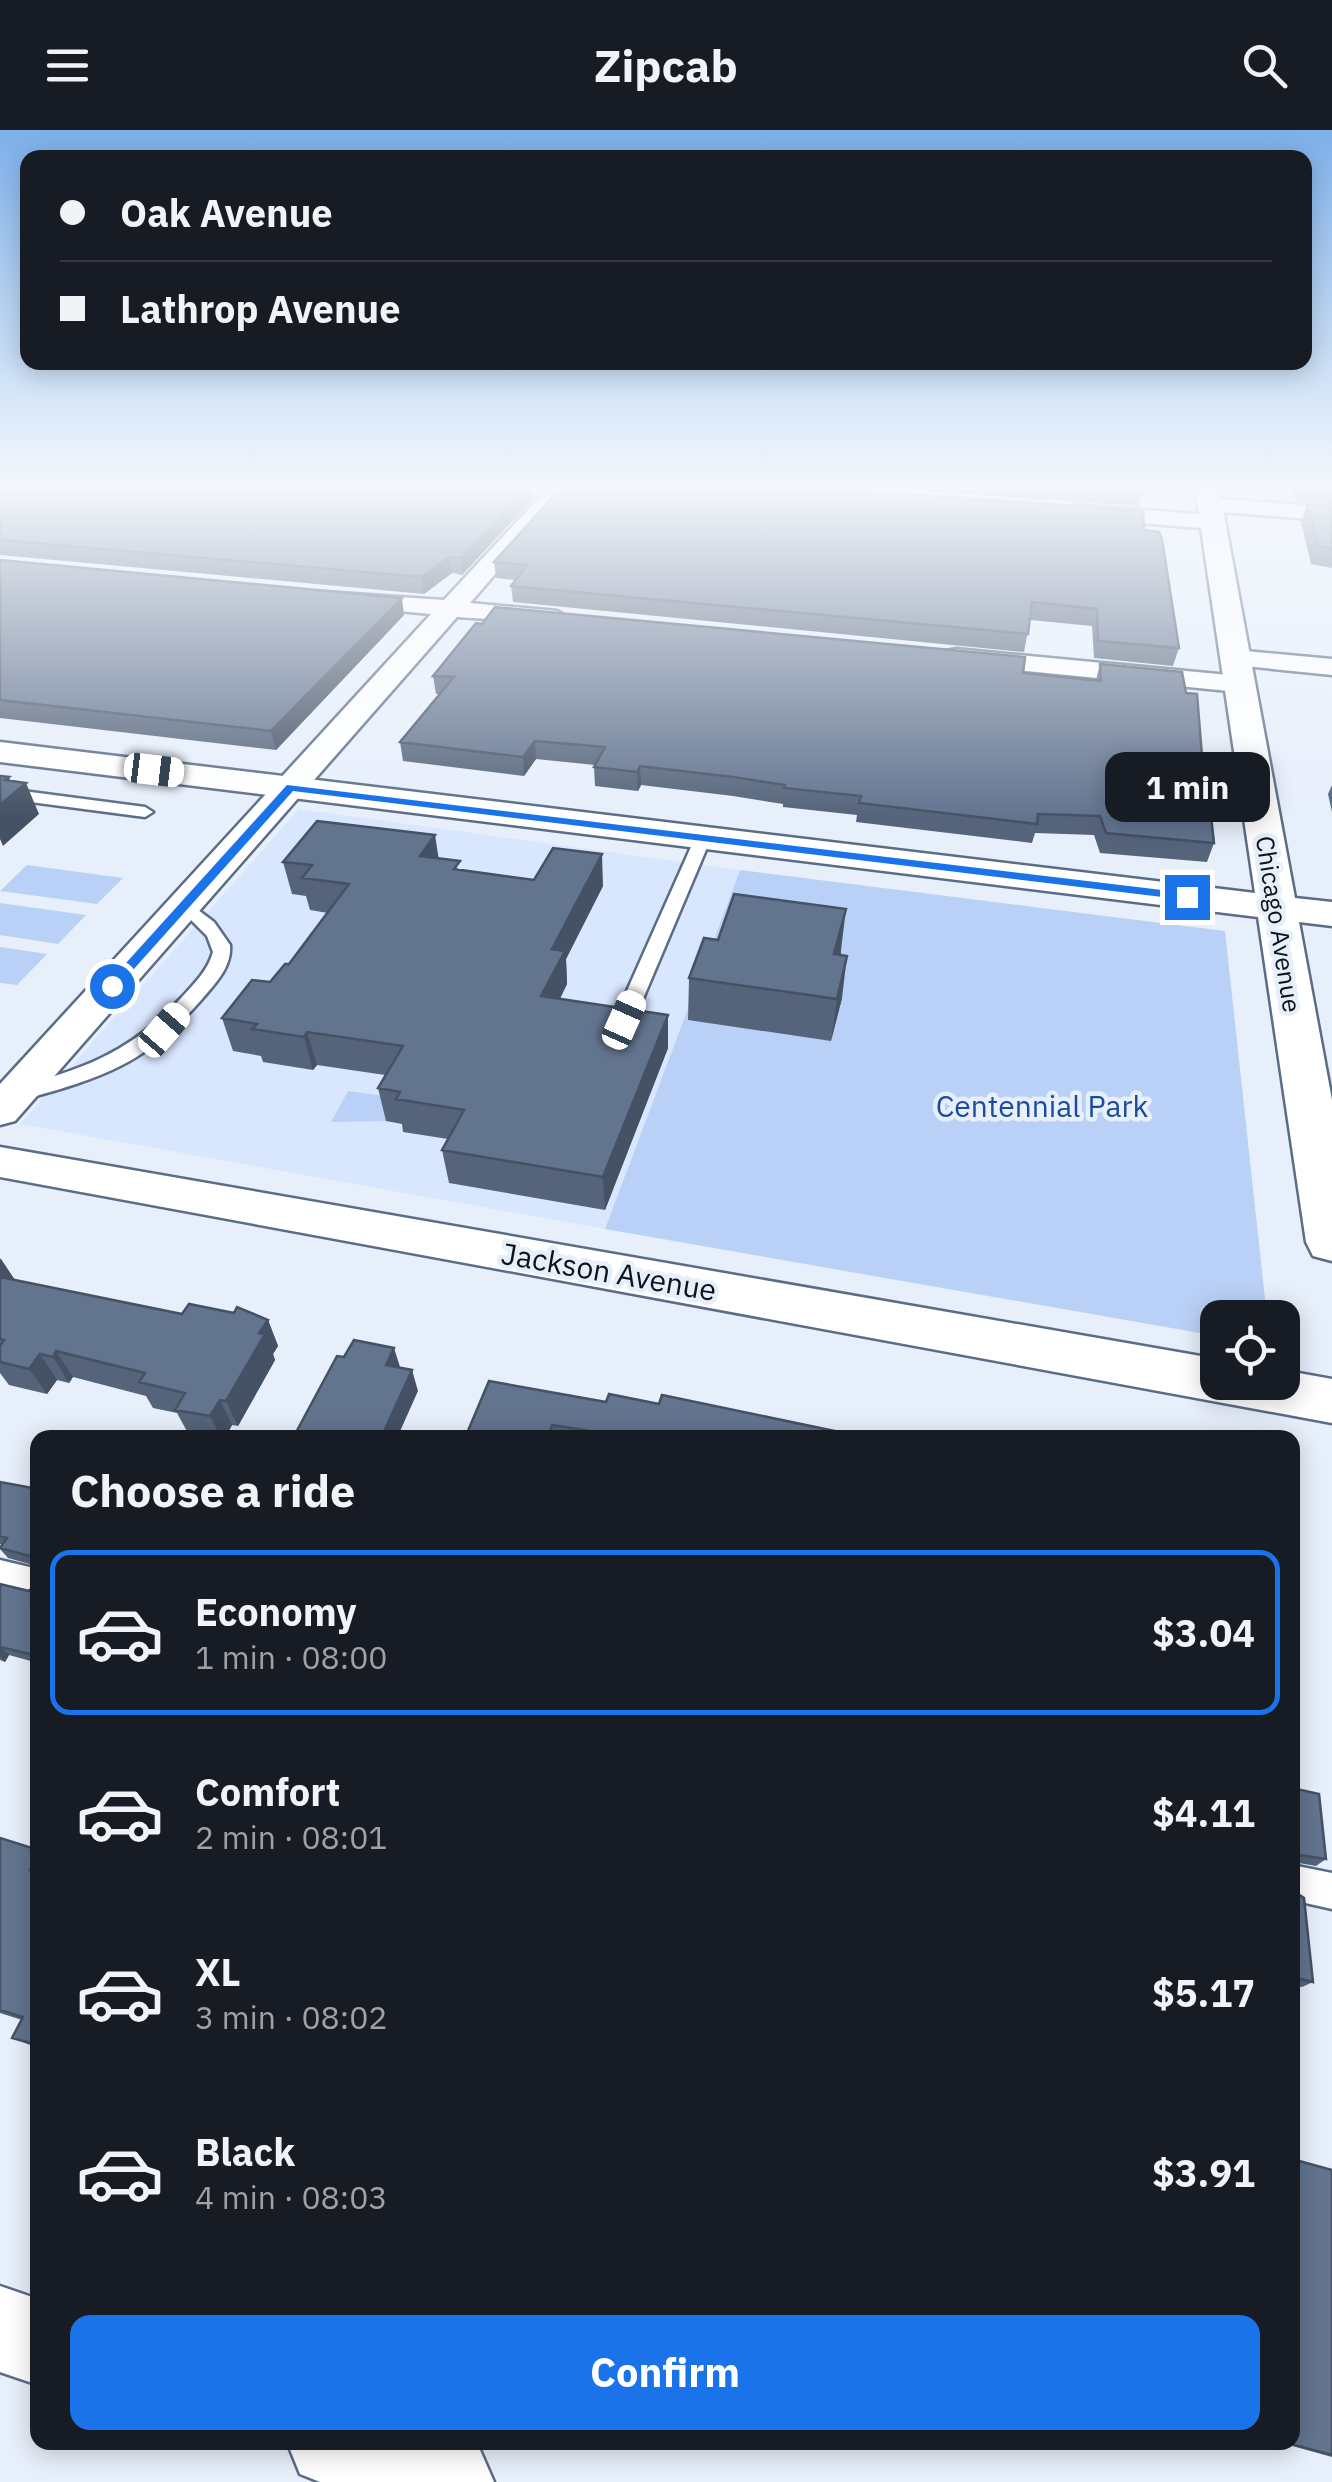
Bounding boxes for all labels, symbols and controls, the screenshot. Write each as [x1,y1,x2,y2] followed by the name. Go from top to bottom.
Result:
[594,36,738,94] text: Zipcab
[40,38,95,93] icon: menu
[1237,38,1292,93] icon: search
[120,188,333,237] text: Oak Avenue
[120,284,401,333] text: Lathrop Avenue
[122,751,186,789] car
[1104,752,1270,822] callout: 1 min
[1146,766,1229,808] text: 1 min
[1249,833,1309,1015] street label: Chicago Avenue
[1165,875,1210,920] route end
[90,964,135,1009] route start
[598,986,650,1054] car
[133,998,195,1062] car
[936,1086,1148,1125] park label: Centennial Park
[498,1233,720,1309] street label: Jackson Avenue
[1200,1300,1300,1400] map controls
[1200,1300,1300,1400] button: locate
[70,1461,355,1519] text: Choose a ride
[195,1587,357,1636] text: Economy
[75,1588,165,1678] icon: car
[1152,1608,1255,1657] text: $3.04
[195,1636,388,1678] text: 1 min · 08:00
[195,1767,340,1816] text: Comfort
[75,1768,165,1858] icon: car
[1152,1788,1255,1837] text: $4.11
[195,1816,388,1858] text: 2 min · 08:01
[195,1947,241,1996] text: XL
[75,1948,165,2038] icon: car
[1152,1968,1255,2017] text: $5.17
[195,1996,388,2038] text: 3 min · 08:02
[195,2127,295,2176] text: Black
[75,2128,165,2218] icon: car
[1152,2148,1255,2197] text: $3.91
[195,2176,388,2218] text: 4 min · 08:03
[70,2315,1260,2430] button: Confirm

